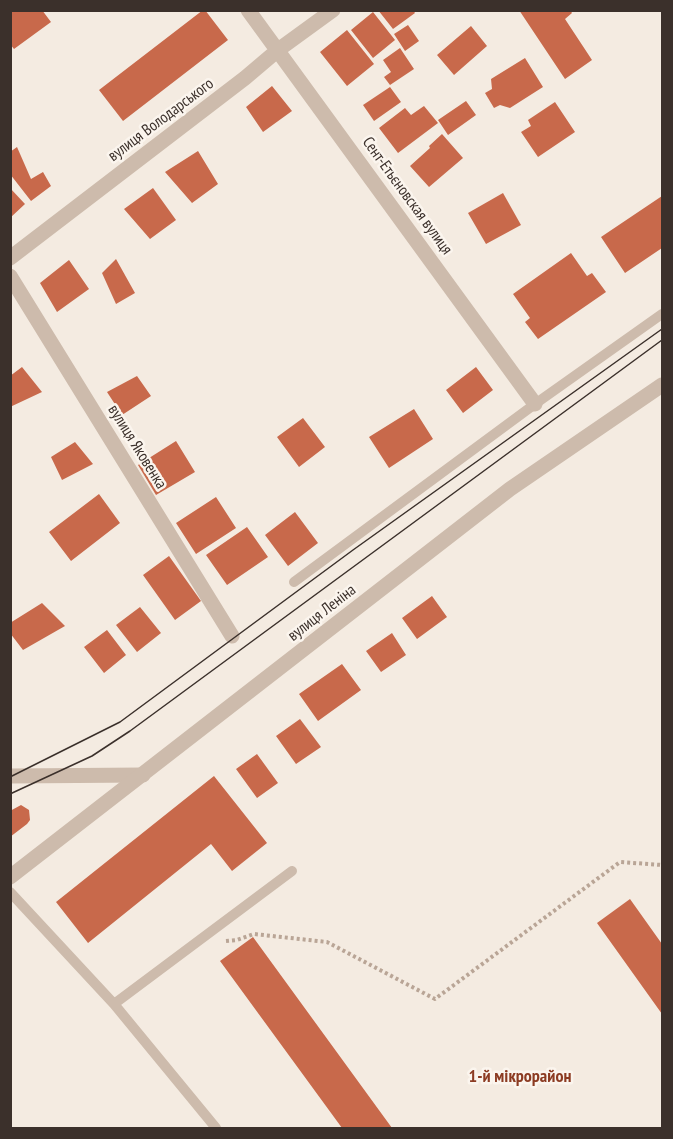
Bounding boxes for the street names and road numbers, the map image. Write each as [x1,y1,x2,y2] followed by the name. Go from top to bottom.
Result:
[105,74,217,166] street label: вулиця Володарського
[358,133,456,259] street label: Сент-Етьєновская вулиця
[104,401,170,493] street label: вулиця Яковенка
[284,581,360,645] street label: вулиця Леніна

